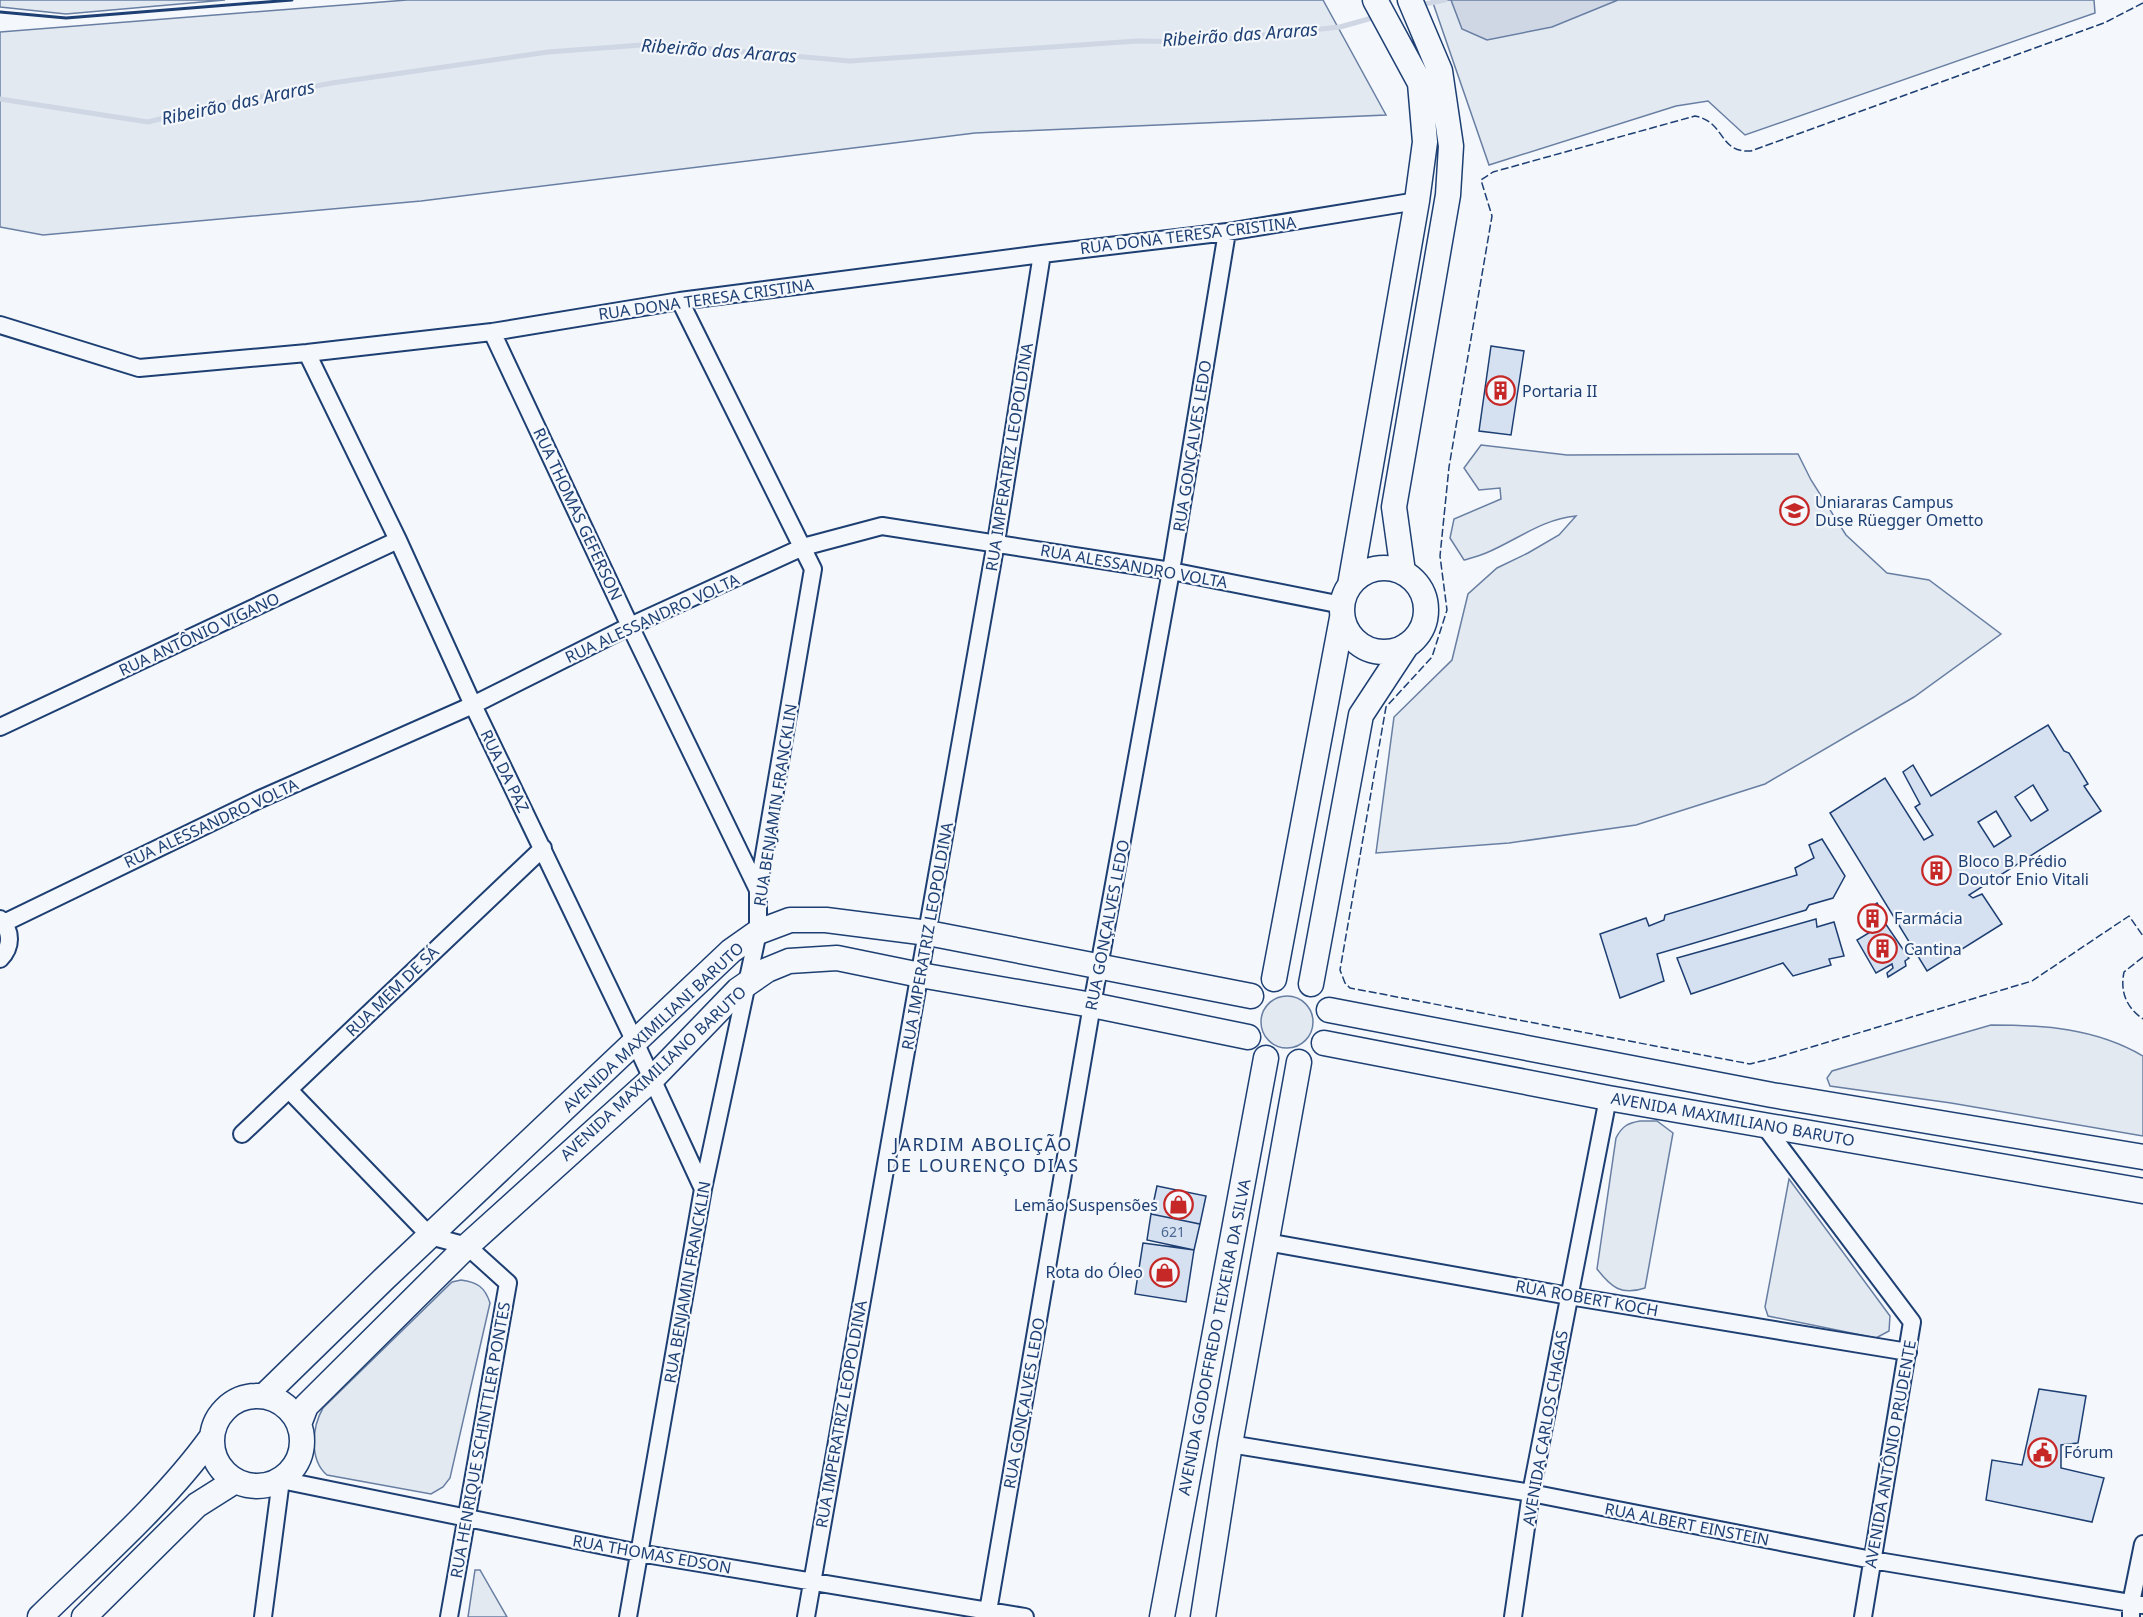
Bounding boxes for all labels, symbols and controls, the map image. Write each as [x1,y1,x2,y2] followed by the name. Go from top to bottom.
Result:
[1161,17,1319,51] water label: Ribeirão das Araras
[640,33,798,67] water label: Ribeirão das Araras
[159,74,317,130] water label: Ribeirão das Araras
[1079,211,1298,259] street label: RUA DONA TERESA CRISTINA
[597,273,816,325] street label: RUA DONA TERESA CRISTINA
[980,341,1038,573] street label: RUA IMPERATRIZ LEOPOLDINA
[1168,359,1216,533] street label: RUA GONÇALVES LEDO
[1485,375,1517,407] building icon: Portaria II
[1522,380,1597,402] place label: Portaria II
[528,424,628,604] street label: RUA THOMAS GEFERSON
[1815,491,1983,531] place label: Uniararas Campus Duse Rüegger Ometto
[1778,495,1810,527] school or university icon: Uniararas Campus Duse Rüegger Ometto
[1039,539,1230,593] street label: RUA ALESSANDRO VOLTA
[561,568,743,668] street label: RUA ALESSANDRO VOLTA
[115,587,283,681] street label: RUA ANTÔNIO VIGANO
[748,702,802,908] street label: RUA BENJAMIN FRANCKLIN
[475,726,535,816] street label: RUA DA PAZ
[120,773,302,873] street label: RUA ALESSANDRO VOLTA
[896,820,958,1052] street label: RUA IMPERATRIZ LEOPOLDINA
[1080,838,1134,1012] street label: RUA GONÇALVES LEDO
[1958,850,2089,890] place label: Bloco B Prédio Doutor Enio Vitali
[1921,854,1953,886] building icon: Bloco B Prédio Doutor Enio Vitali
[1857,902,1889,934] building icon: Farmácia
[1894,907,1963,929] place label: Farmácia
[1867,933,1899,965] building icon: Cantina
[558,937,748,1117] street label: AVENIDA MAXIMILIANI BARUTO
[1904,938,1962,960] place label: Cantina
[341,940,444,1041] street label: RUA MEM DE SÁ
[555,981,751,1165] street label: AVENIDA MAXIMILIANO BARUTO
[1609,1087,1857,1151] street label: AVENIDA MAXIMILIANO BARUTO
[886,1132,1080,1177] district label: JARDIM ABOLIÇÃO DE LOURENÇO DIAS
[1172,1176,1256,1497] street label: AVENIDA GODOFFREDO TEIXEIRA DA SILVA
[658,1179,716,1385] street label: RUA BENJAMIN FRANCKLIN
[1163,1189,1195,1221] shop icon: Lemão Suspensões
[1014,1194,1158,1216] place label: Lemão Suspensões
[1161,1222,1185,1241] house number: 621
[1148,1256,1180,1288] shop icon: Rota do Óleo
[1045,1261,1143,1283] place label: Rota do Óleo
[1514,1275,1660,1321] street label: RUA ROBERT KOCH
[810,1298,872,1530] street label: RUA IMPERATRIZ LEOPOLDINA
[445,1300,515,1580] street label: RUA HENRIQUE SCHINTTLER PONTES
[998,1316,1050,1490] street label: RUA GONÇALVES LEDO
[1517,1329,1573,1527] street label: AVENIDA CARLOS CHAGAS
[1859,1338,1921,1570] street label: AVENIDA ANTÔNIO PRUDENTE
[2027,1436,2059,1468] public building icon: Fórum
[2064,1441,2113,1463] place label: Fórum
[1603,1497,1771,1551] street label: RUA ALBERT EINSTEIN
[571,1529,733,1579] street label: RUA THOMAS EDSON

